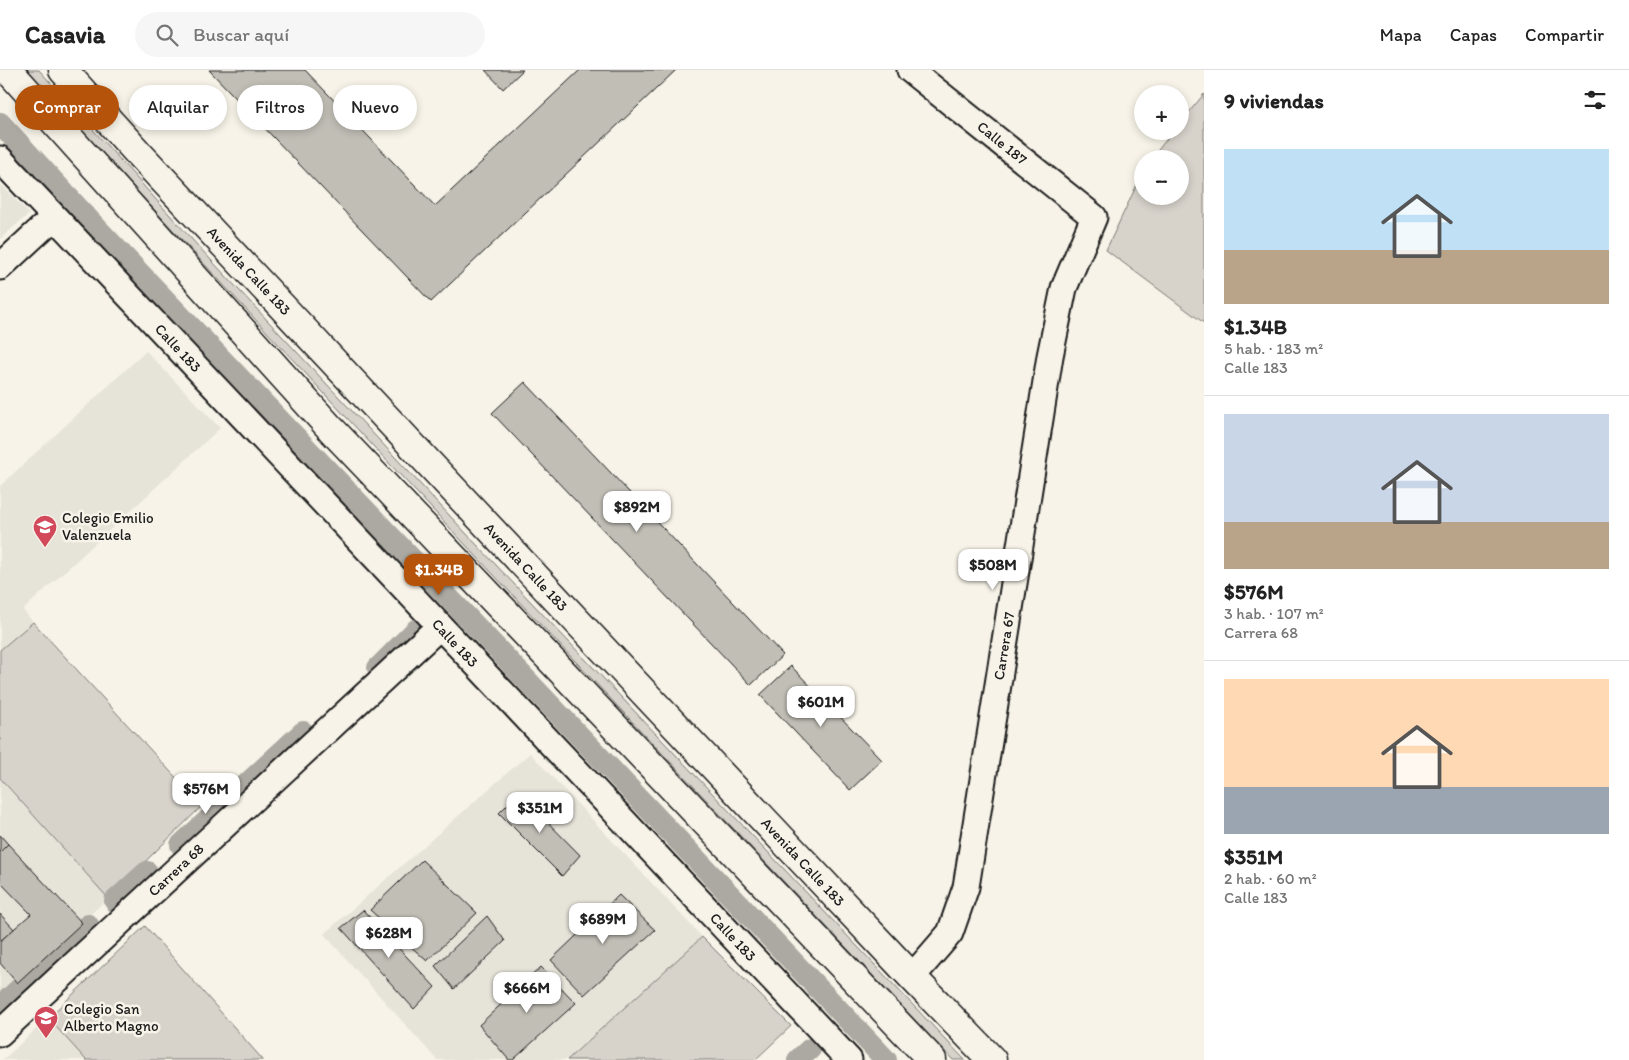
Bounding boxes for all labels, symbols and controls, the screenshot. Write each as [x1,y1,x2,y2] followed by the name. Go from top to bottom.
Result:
[135,12,485,57] search box
[25,20,105,49] text: Casavia
[153,21,181,49] icon: search
[193,23,289,46] text: Buscar aquí
[1380,24,1422,46] text: Mapa
[1450,24,1497,46] text: Capas
[1525,24,1604,46] text: Compartir
[15,85,119,130] chip: Comprar
[129,85,227,130] chip: Alquilar
[237,85,323,130] chip: Filtros
[333,85,417,130] chip: Nuevo
[1134,85,1189,205] map controls
[1134,85,1189,140] button: +
[1581,86,1609,114] icon: filters
[1224,88,1324,113] text: 9 viviendas
[973,117,1031,169] street label: Calle 187
[1134,150,1189,205] button: −
[1372,181,1462,271] icon: home
[203,223,295,319] street label: Avenida Calle 183
[1224,314,1287,339] text: $1.34B
[151,320,205,376] street label: Calle 183
[1224,339,1323,358] text: 5 hab. · 183 m²
[1224,358,1288,377] text: Calle 183
[1372,447,1462,537] icon: home
[602,490,672,533] pin: $892M
[614,497,660,516] text: $892M
[62,509,154,544] place label: Colegio Emilio Valenzuela
[32,514,58,548] school or university icon: Colegio Emilio Valenzuela
[480,519,572,615] street label: Avenida Calle 183
[958,548,1028,591] pin: $508M
[398,554,480,596] pin: $1.34B
[969,555,1017,574] text: $508M
[415,560,463,579] text: $1.34B
[1224,579,1284,604] text: $576M
[1224,604,1324,623] text: 3 hab. · 107 m²
[990,610,1018,681] street label: Carrera 67
[428,615,482,671] street label: Calle 183
[1224,623,1298,642] text: Carrera 68
[786,686,856,728] pin: $601M
[798,692,844,711] text: $601M
[1372,712,1462,802] icon: home
[171,772,241,815] pin: $576M
[183,779,229,798] text: $576M
[505,792,575,834] pin: $351M
[517,798,563,817] text: $351M
[757,814,849,910] street label: Avenida Calle 183
[144,840,208,900] street label: Carrera 68
[1224,844,1283,869] text: $351M
[1224,869,1317,888] text: 2 hab. · 60 m²
[1224,888,1288,907] text: Calle 183
[568,902,638,945] pin: $689M
[580,909,626,928] text: $689M
[706,909,760,965] street label: Calle 183
[354,916,424,959] pin: $628M
[366,923,412,942] text: $628M
[492,972,562,1014] pin: $666M
[504,978,550,997] text: $666M
[64,1000,159,1035] place label: Colegio San Alberto Magno
[33,1005,59,1039] school or university icon: Colegio San Alberto Magno

